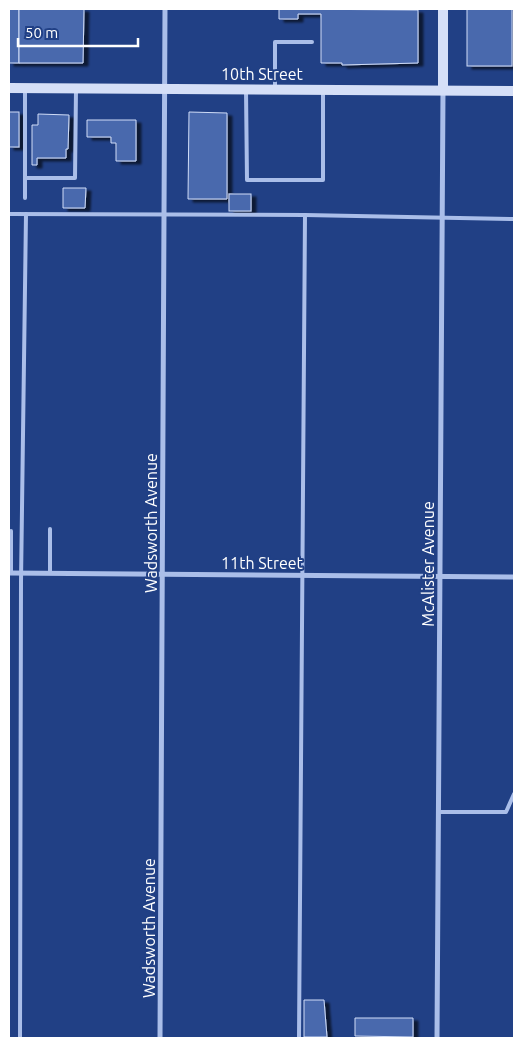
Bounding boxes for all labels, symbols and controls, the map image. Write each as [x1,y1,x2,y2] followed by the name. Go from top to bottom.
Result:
[18,15,138,47] scale bar
[25,24,58,41] text: 50 m
[221,65,304,83] street label: 10th Street
[142,453,160,593] street label: Wadsworth Avenue
[419,501,437,627] street label: McAlister Avenue
[221,554,304,572] street label: 11th Street
[140,858,158,998] street label: Wadsworth Avenue

